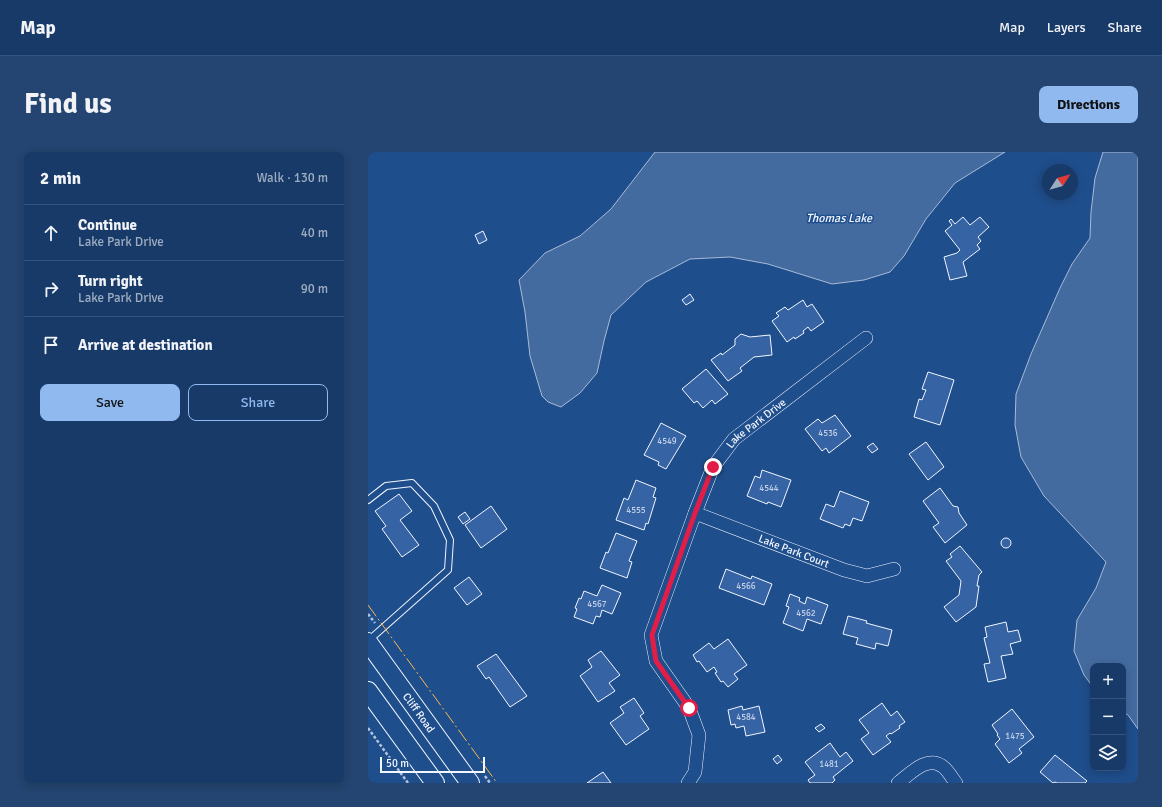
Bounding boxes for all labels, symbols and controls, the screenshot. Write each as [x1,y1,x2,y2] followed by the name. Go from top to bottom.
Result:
[20,16,56,40] text: Map
[999,19,1025,36] text: Map
[1047,19,1086,36] text: Layers
[1108,19,1142,36] text: Share
[1039,86,1138,123] button: Directions
[24,87,112,121] text: Find us
[1042,164,1078,200] north arrow
[40,168,81,189] text: 2 min
[257,170,328,186] text: Walk · 130 m
[806,211,873,226] water label: Thomas Lake
[78,216,137,234] text: Continue
[40,222,62,244] icon: ahead
[301,225,328,241] text: 40 m
[78,234,164,250] text: Lake Park Drive
[78,272,143,290] text: Turn right
[40,278,62,300] icon: right
[301,281,328,297] text: 90 m
[78,290,164,306] text: Lake Park Drive
[40,334,62,356] icon: arrive
[78,336,213,354] text: Arrive at destination
[40,384,180,421] button: Save
[188,384,328,421] button: Share
[724,396,789,451] street label: Lake Park Drive
[818,428,838,439] house number: 4536
[657,436,677,447] house number: 4549
[704,458,722,476] route end
[759,483,779,494] house number: 4544
[626,505,646,516] house number: 4555
[757,532,831,571] street label: Lake Park Court
[736,581,756,592] house number: 4566
[587,599,607,610] house number: 4567
[796,608,816,619] house number: 4562
[1090,663,1126,771] map controls
[1090,663,1126,699] button: +
[400,690,437,735] street label: Cliff Road
[680,699,698,717] route start
[1090,699,1126,735] button: −
[736,712,756,723] house number: 4584
[1005,731,1025,742] house number: 1475
[1090,735,1126,771] button: layers
[380,755,485,774] scale bar
[386,757,409,770] text: 50 m
[819,759,839,770] house number: 1481

